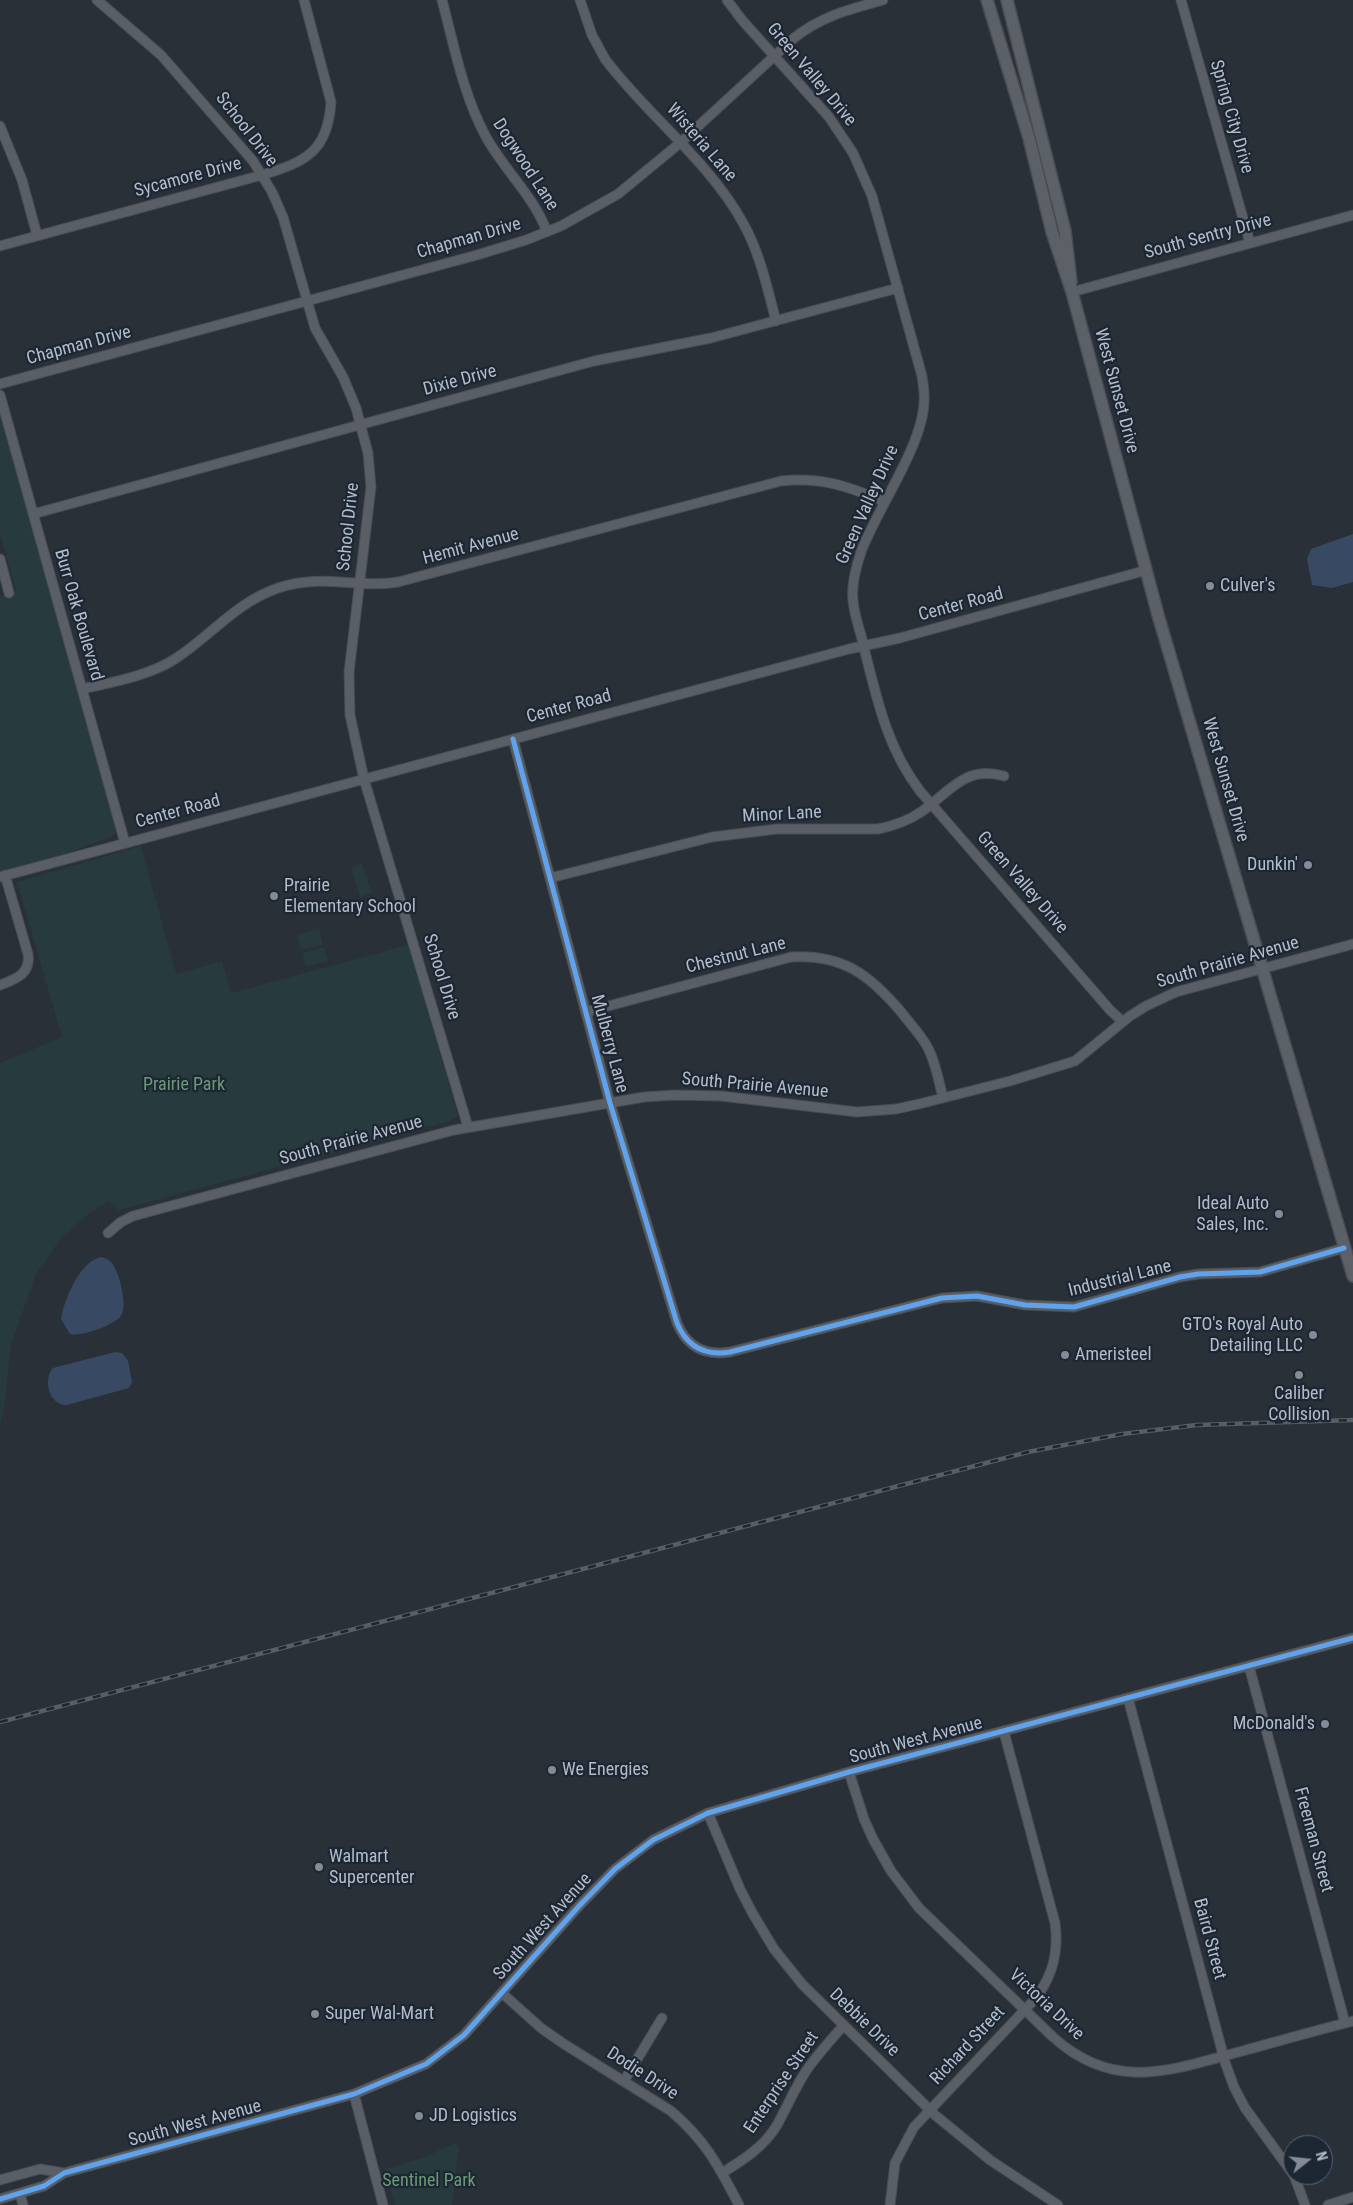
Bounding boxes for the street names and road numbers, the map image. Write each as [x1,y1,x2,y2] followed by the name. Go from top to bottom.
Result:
[762,19,860,131] street label: Green Valley Drive
[1205,58,1257,176] street label: Spring City Drive
[210,88,282,172] street label: School Drive
[661,99,741,187] street label: Wisteria Lane
[487,115,563,215] street label: Dogwood Lane
[132,153,244,203] street label: Sycamore Drive
[1142,210,1274,264] street label: South Sentry Drive
[414,214,524,264] street label: Chapman Drive
[24,322,134,370] street label: Chapman Drive
[1089,326,1143,456] street label: West Sunset Drive
[421,361,499,401] street label: Dixie Drive
[832,442,904,568] street label: Green Valley Drive
[334,482,364,572] street label: School Drive
[421,524,521,570] street label: Hemit Avenue
[49,547,107,683] street label: Burr Oak Boulevard
[916,583,1006,627] street label: Center Road
[524,685,614,729] street label: Center Road
[1197,715,1253,845] street label: West Sunset Drive
[133,790,223,834] street label: Center Road
[742,802,822,828] street label: Minor Lane
[972,828,1072,938] street label: Green Valley Drive
[418,931,464,1023] street label: School Drive
[1154,932,1302,994] street label: South Prairie Avenue
[684,933,788,979] street label: Chestnut Lane
[586,993,632,1095] street label: Mulberry Lane
[681,1069,829,1103] street label: South Prairie Avenue
[277,1112,425,1170] street label: South Prairie Avenue
[1066,1256,1174,1302] street label: Industrial Lane
[847,1713,985,1769] street label: South West Avenue
[1289,1785,1337,1895] street label: Freeman Street
[489,1869,597,1985] street label: South West Avenue
[1188,1896,1230,1982] street label: Baird Street
[1004,1965,1088,2045] street label: Victoria Drive
[824,1984,904,2062] street label: Debbie Drive
[926,2002,1010,2090] street label: Richard Street
[740,2028,824,2138] street label: Enterprise Street
[602,2043,682,2105] street label: Dodie Drive
[126,2096,264,2152] street label: South West Avenue

